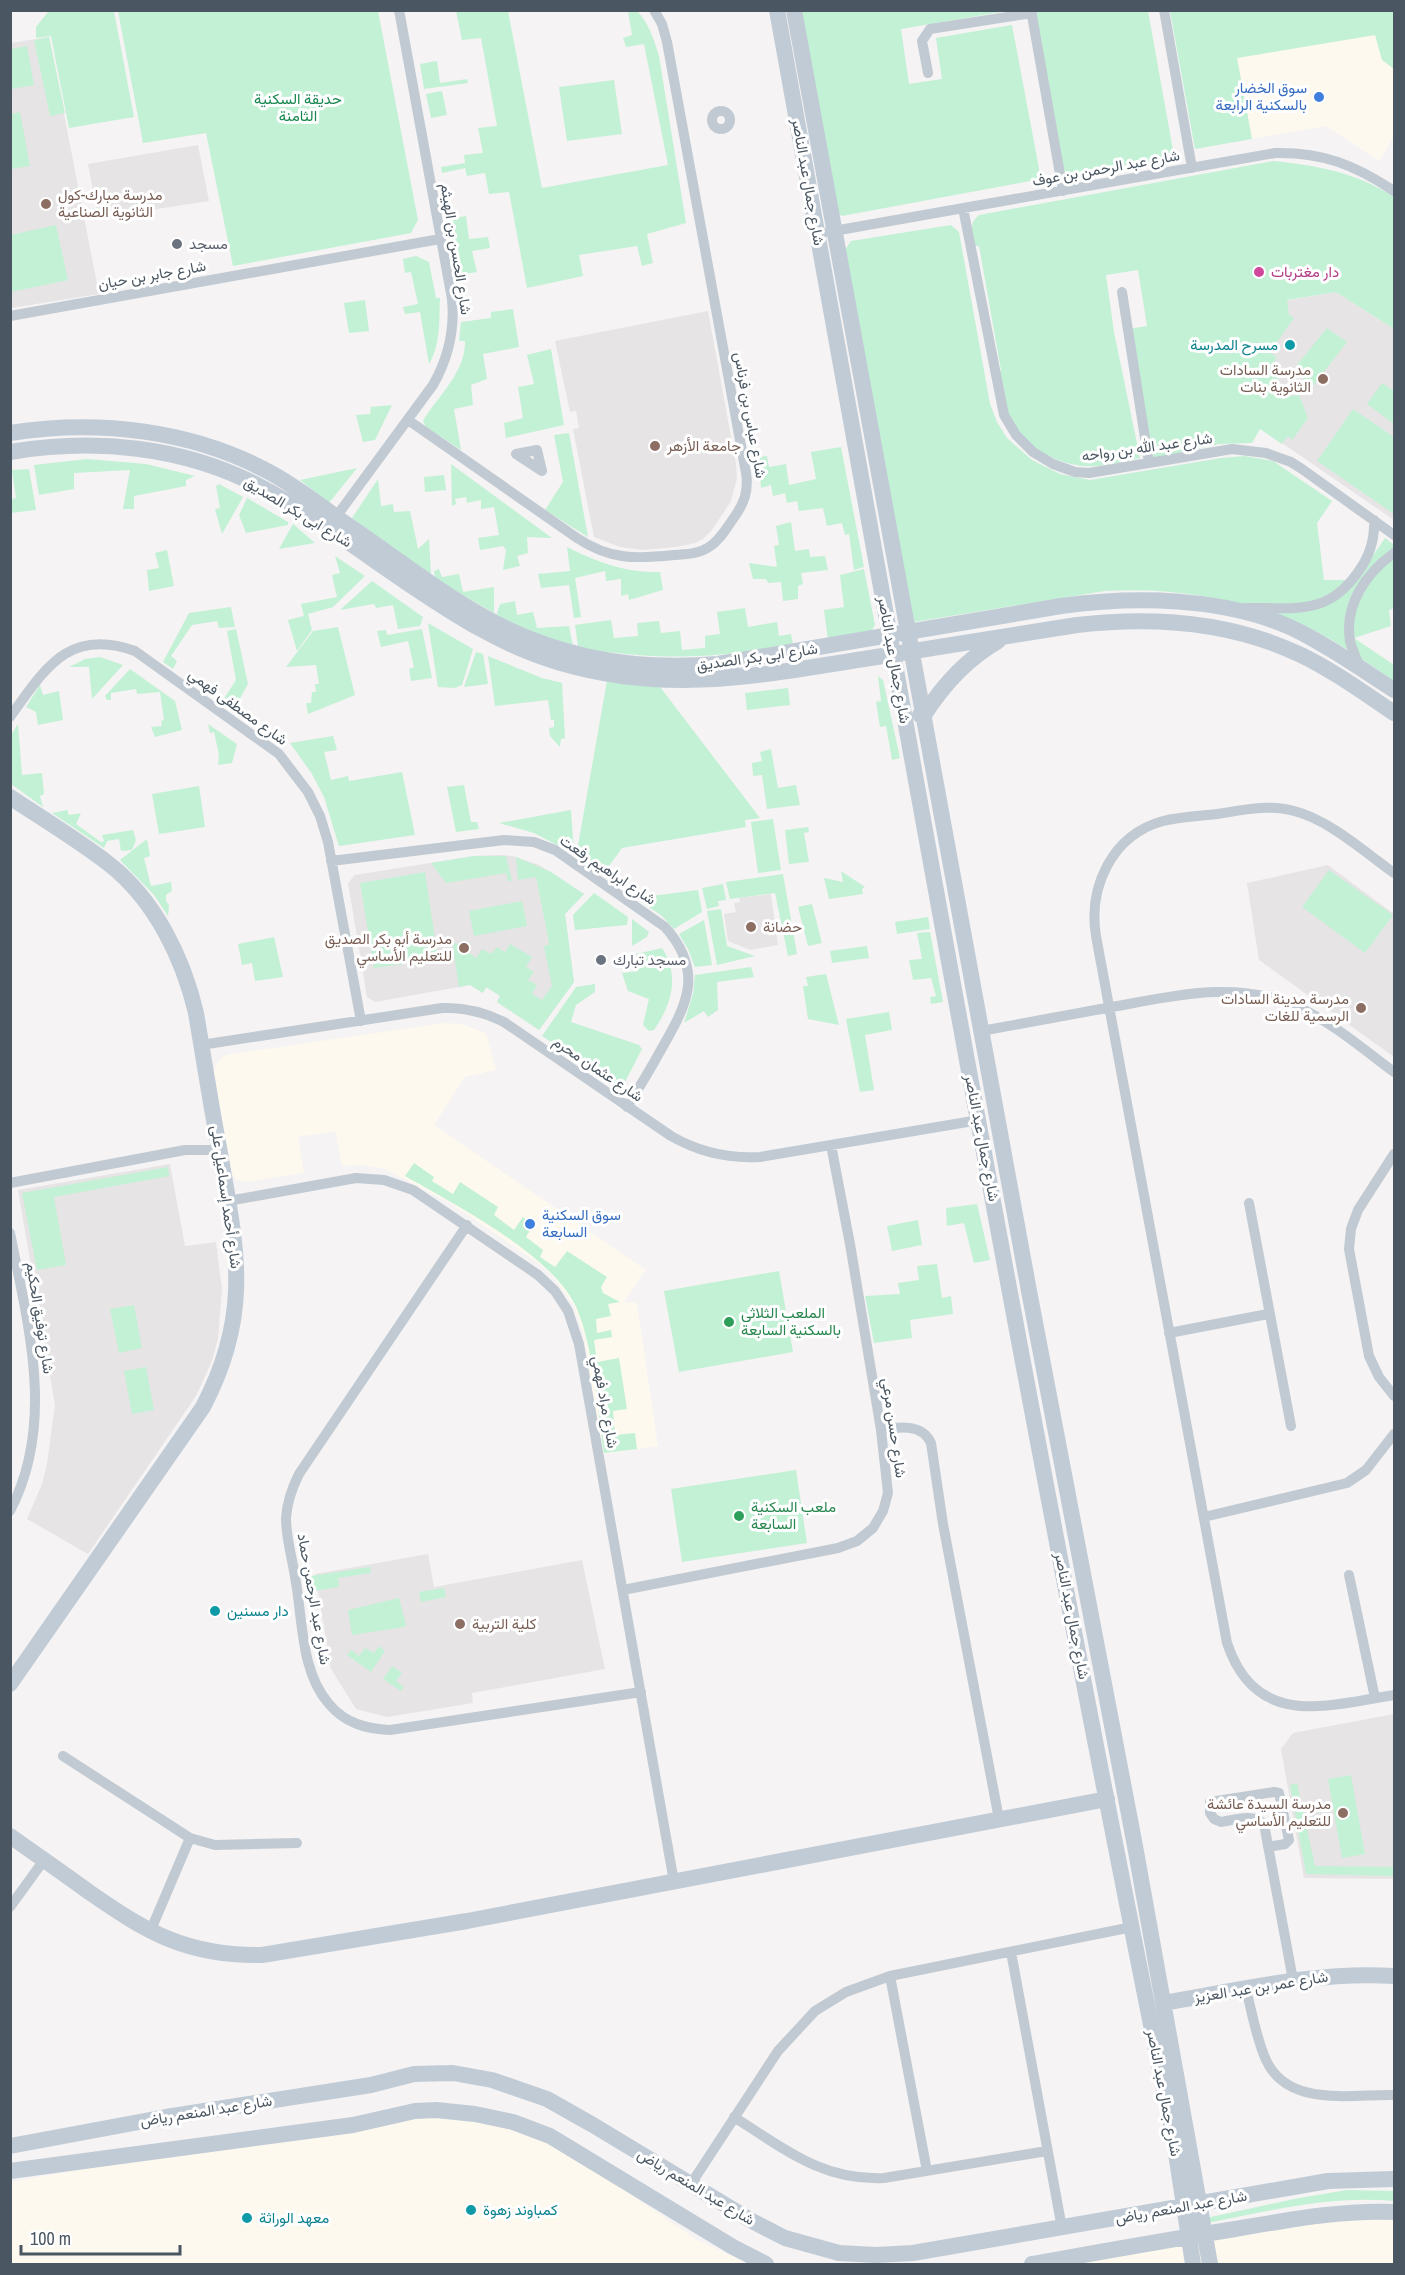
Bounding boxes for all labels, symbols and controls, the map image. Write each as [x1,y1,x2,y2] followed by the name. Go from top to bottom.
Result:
[1215,77,1307,115] place label: سوق الخضار بالسكنية الرابعة
[254,88,342,126] park label: حديقة السكنية الثامنة
[1312,90,1326,104] marker: سوق الخضار بالسكنية الرابعة
[786,116,830,247] street label: شارع جمال عبد الناصر
[1030,144,1182,192] street label: شارع عبد الرحمن بن عوف
[435,182,477,316] street label: شارع الحسن بن الهيثم
[58,184,162,222] place label: مدرسة مبارك-كول الثانوية الصناعية
[39,197,53,211] marker: مدرسة مبارك-كول الثانوية الصناعية
[189,233,228,254] place label: مسجد
[170,237,184,251] marker: مسجد
[96,255,208,295] street label: شارع جابر بن حيان
[1271,261,1339,282] place label: دار مغتربات
[1252,265,1266,279] marker: دار مغتربات
[1190,334,1278,356] place label: مسرح المدرسة
[1283,338,1297,352] marker: مسرح المدرسة
[728,350,772,480] street label: شارع عباس بن فرناس
[1220,359,1311,397] place label: مدرسة السادات الثانوية بنات
[1316,372,1330,386] marker: مدرسة السادات الثانوية بنات
[1080,427,1214,467] street label: شارع عبد الله بن رواحه
[666,435,741,456] place label: جامعة الأزهر
[648,439,662,453] marker: جامعة الأزهر
[240,471,356,553] street label: شارع ابى بكر الصديق
[872,594,916,725] street label: شارع جمال عبد الناصر
[695,638,819,676] street label: شارع ابى بكر الصديق
[183,663,292,752] street label: شارع مصطفى فهمي
[555,830,661,911] street label: شارع ابراهيم رفعت
[763,916,802,937] place label: حضانة
[744,920,758,934] marker: حضانة
[325,928,452,969] place label: مدرسة أبو بكر الصديق للتعليم الأساسي
[457,941,471,955] marker: مدرسة أبو بكر الصديق للتعليم الأساسي
[613,949,686,970] place label: مسجد تبارك
[594,953,608,967] marker: مسجد تبارك
[1221,988,1349,1026] place label: مدرسة مدينة السادات الرسمية للغات
[1354,1001,1368,1015] marker: مدرسة مدينة السادات الرسمية للغات
[548,1031,648,1107] street label: شارع عثمان محرم
[959,1072,1005,1203] street label: شارع جمال عبد الناصر
[205,1124,247,1270] street label: شارع أحمد إسماعيل على
[542,1204,621,1242] place label: سوق السكنية السابعة
[523,1217,537,1231] marker: سوق السكنية السابعة
[20,1261,60,1376] street label: شارع توفيق الحكيم
[741,1302,841,1340] place label: الملعب الثلاثي بالسكنية السابعة
[722,1315,736,1329] marker: الملعب الثلاثي بالسكنية السابعة
[584,1354,624,1450] street label: شارع مراد فهمي
[874,1377,912,1480] street label: شارع حسن مرعي
[751,1496,836,1534] place label: ملعب السكنية السابعة
[732,1509,746,1523] marker: ملعب السكنية السابعة
[292,1532,336,1667] street label: شارع عبد الرحمن حماد
[1049,1550,1095,1681] street label: شارع جمال عبد الناصر
[227,1600,289,1621] place label: دار مسنين
[208,1604,222,1618] marker: دار مسنين
[472,1613,537,1634] place label: كلية التربية
[453,1617,467,1631] marker: كلية التربية
[1207,1793,1331,1834] place label: مدرسة السيدة عائشة للتعليم الأساسي
[1336,1806,1350,1820] marker: مدرسة السيدة عائشة للتعليم الأساسي
[1191,1966,1330,2009] street label: شارع عمر بن عبد العزيز
[1141,2027,1187,2158] street label: شارع جمال عبد الناصر
[138,2090,274,2132] street label: شارع عبد المنعم رياض
[633,2143,759,2231] street label: شارع عبد المنعم رياض
[1113,2185,1249,2229] street label: شارع عبد المنعم رياض
[483,2199,558,2220] place label: كمباوند زهوة
[464,2203,478,2217] marker: كمباوند زهوة
[259,2207,329,2228] place label: معهد الوراثة
[240,2211,254,2225] marker: معهد الوراثة
[21,2218,180,2256] scale bar
[30,2226,71,2251] text: 100 m

